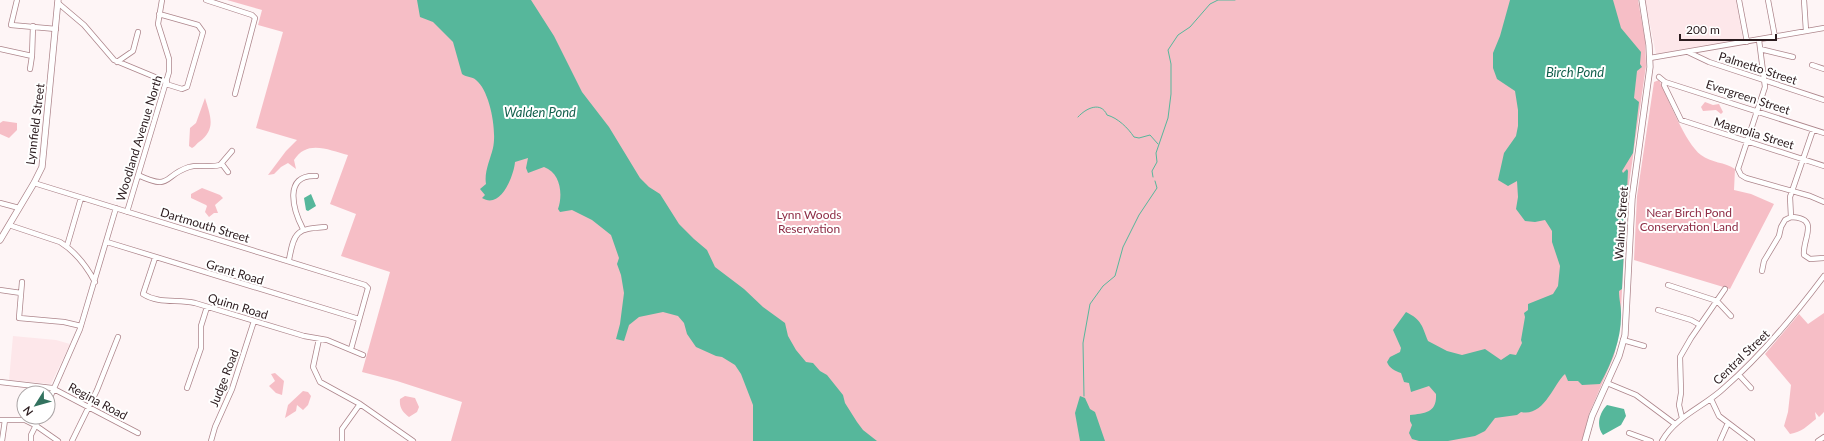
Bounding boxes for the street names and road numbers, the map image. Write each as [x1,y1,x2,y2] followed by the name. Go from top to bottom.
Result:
[1717,48,1800,88] street label: Palmetto Street
[113,73,165,203] street label: Woodland Avenue North
[1704,76,1793,118] street label: Evergreen Street
[23,82,48,166] street label: Lynnfield Street
[1712,114,1797,153] street label: Magnolia Street
[1611,185,1631,260] street label: Walnut Street
[159,204,252,246] street label: Dartmouth Street
[204,256,266,288] street label: Grant Road
[206,290,270,322] street label: Quinn Road
[1710,326,1773,388] street label: Central Street
[206,347,242,409] street label: Judge Road
[66,379,130,423] street label: Regina Road

